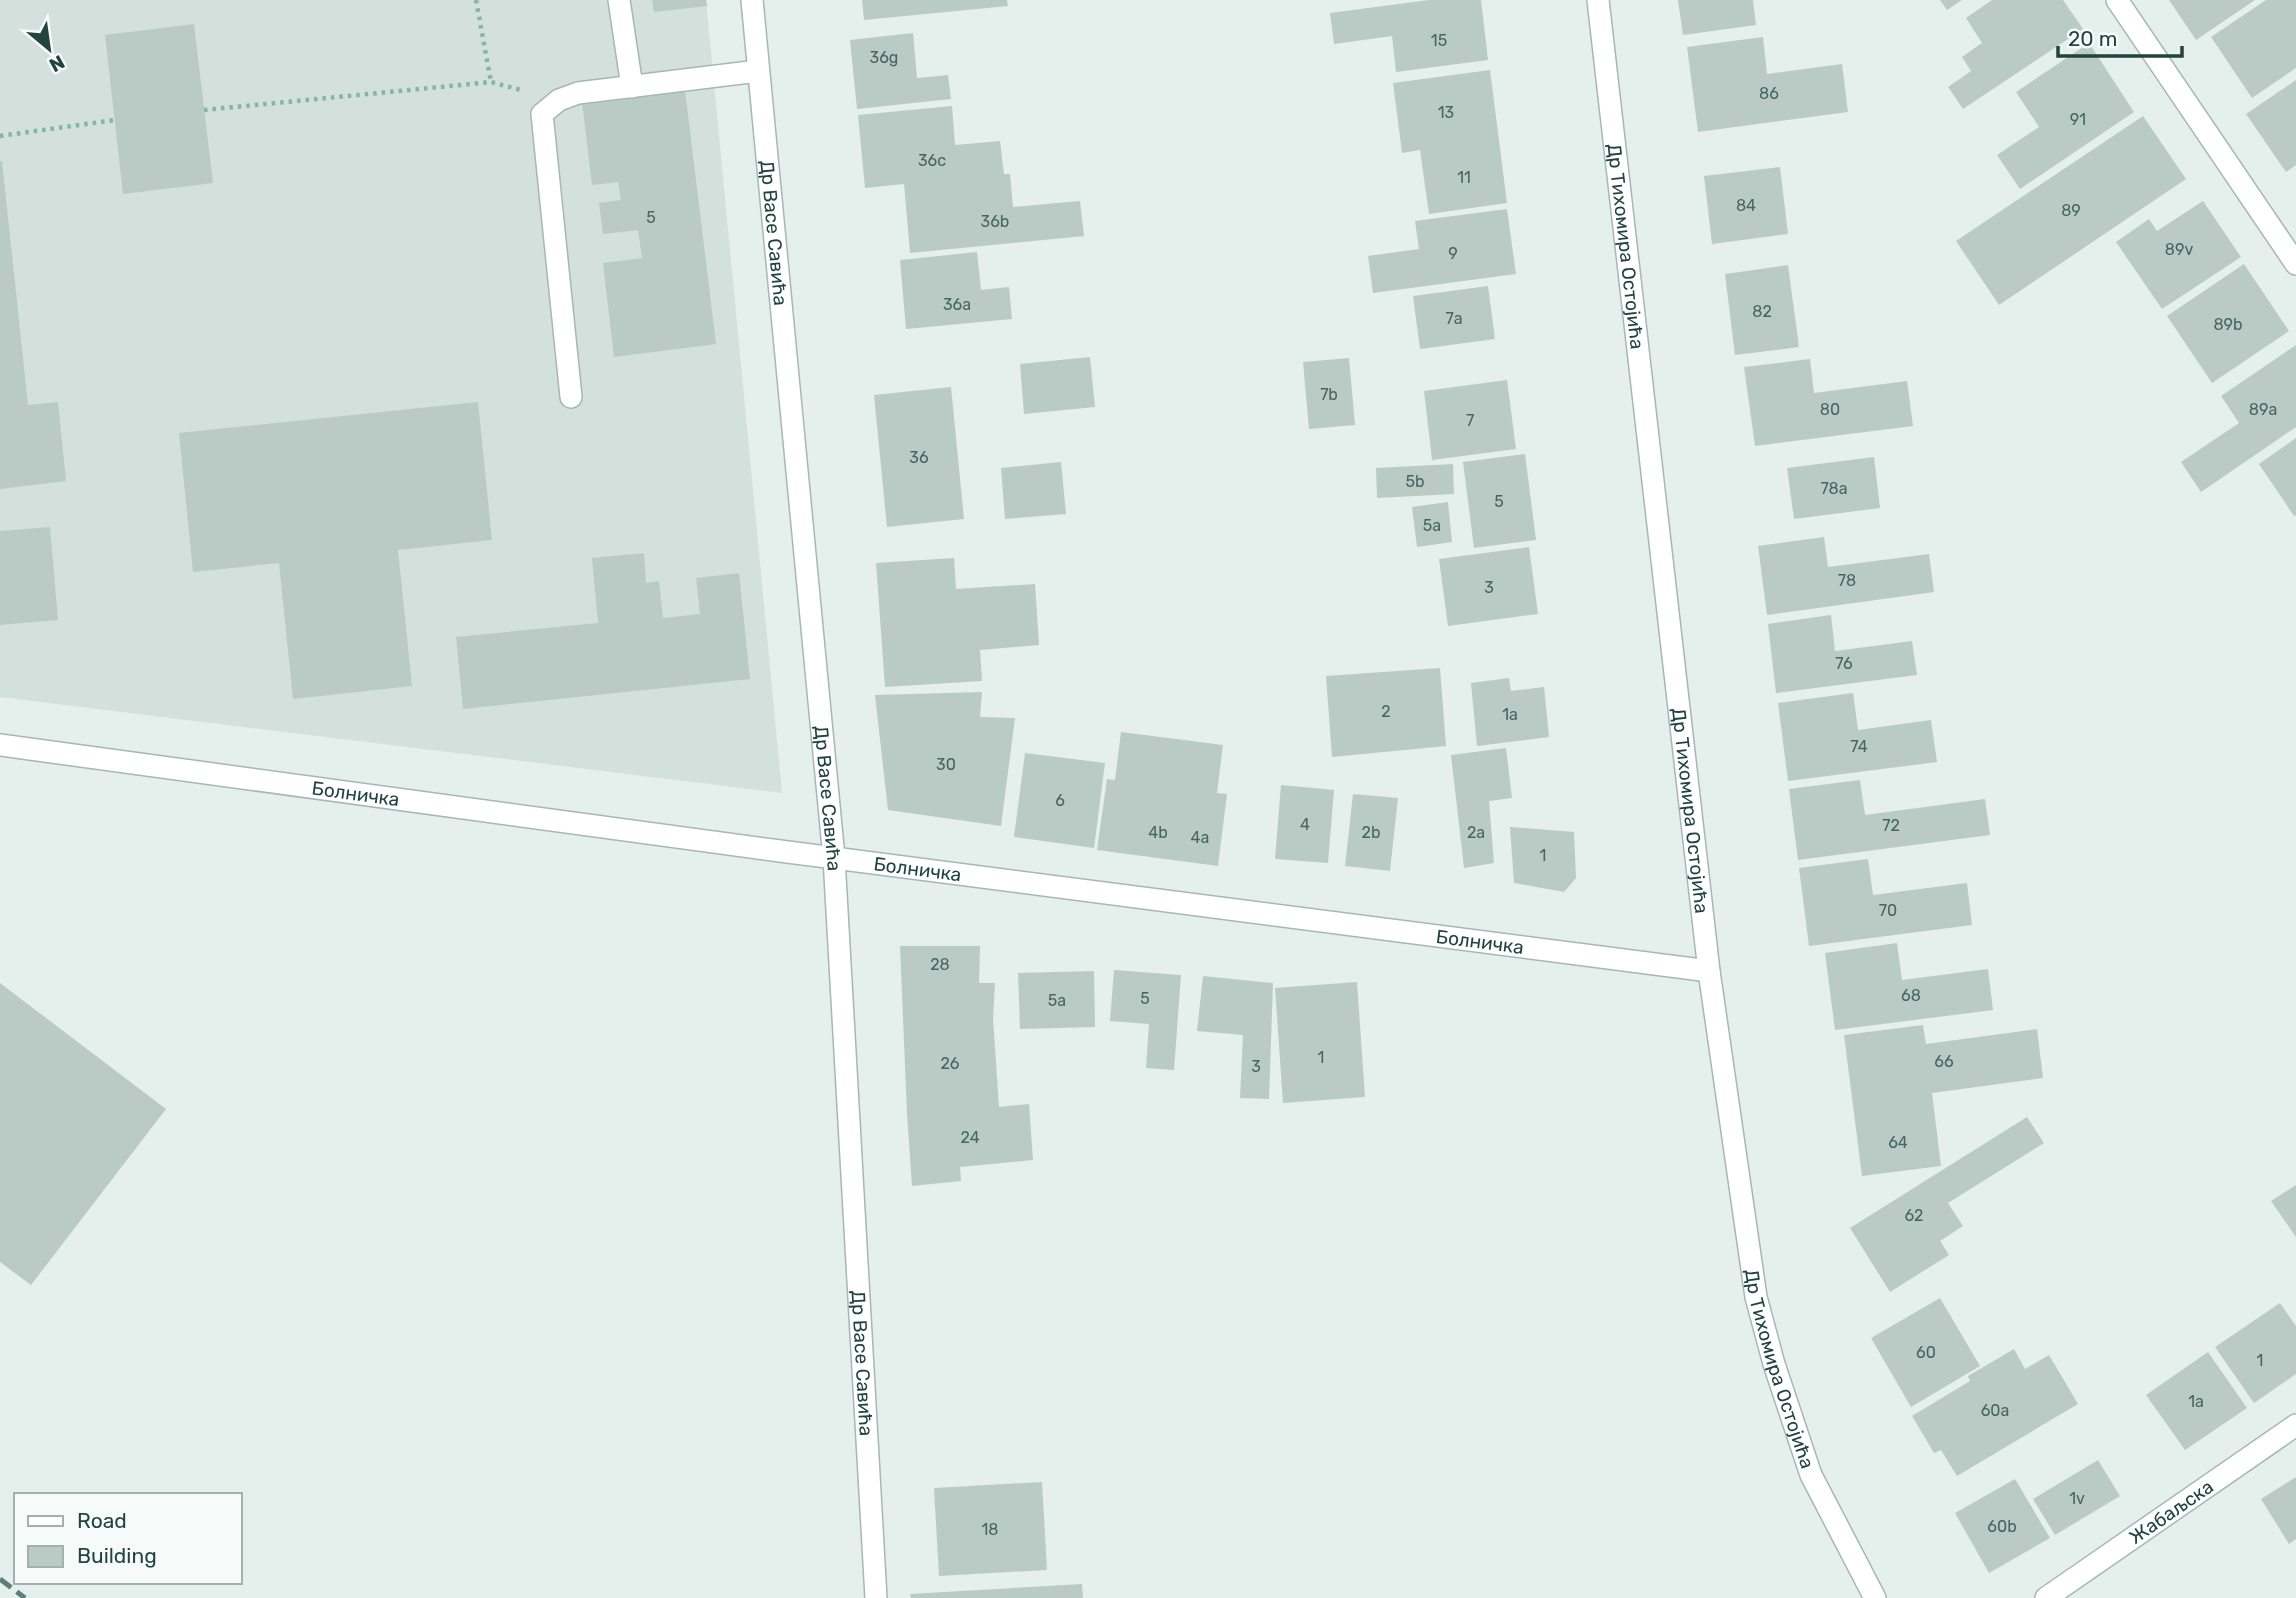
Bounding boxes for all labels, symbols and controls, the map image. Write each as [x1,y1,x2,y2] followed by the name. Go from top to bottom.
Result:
[14,14,84,84] north arrow
[2058,14,2182,58] scale bar
[2068,26,2117,51] text: 20 m
[1431,31,1447,50] house number: 15
[870,48,898,67] house number: 36g
[45,50,69,77] text: N
[1759,84,1779,103] house number: 86
[1438,103,1454,122] house number: 13
[2070,110,2086,129] house number: 91
[1602,142,1649,351] street label: Др Тихомира Остојића
[918,151,946,170] house number: 36c
[755,159,792,307] street label: Др Васе Савића
[1457,168,1471,187] house number: 11
[1736,196,1756,215] house number: 84
[2061,201,2081,220] house number: 89
[646,208,656,227] house number: 5
[981,212,1009,231] house number: 36b
[2165,240,2193,259] house number: 89v
[1448,244,1458,263] house number: 9
[943,295,971,314] house number: 36a
[1752,302,1772,321] house number: 82
[1445,309,1463,328] house number: 7a
[2213,315,2243,334] house number: 89b
[1320,385,1338,404] house number: 7b
[1820,400,1840,419] house number: 80
[2249,400,2277,419] house number: 89a
[1466,411,1474,430] house number: 7
[909,448,929,467] house number: 36
[1405,472,1425,491] house number: 5b
[1820,479,1848,498] house number: 78a
[1494,492,1504,511] house number: 5
[1423,516,1441,535] house number: 5a
[1838,571,1856,590] house number: 78
[1484,578,1494,597] house number: 3
[1835,654,1853,673] house number: 76
[1381,702,1391,721] house number: 2
[1502,705,1518,724] house number: 1a
[1667,707,1713,915] street label: Др Тихомира Остојића
[809,725,846,872] street label: Др Васе Савића
[1850,737,1868,756] house number: 74
[936,755,956,774] house number: 30
[310,777,401,811] street label: Болничка
[1055,791,1065,810] house number: 6
[1300,815,1310,834] house number: 4
[1882,816,1900,835] house number: 72
[1148,823,1168,842] house number: 4b
[1362,823,1380,842] house number: 2b
[1467,823,1485,842] house number: 2a
[1191,828,1209,847] house number: 4a
[1540,846,1546,865] house number: 1
[872,852,963,886] street label: Болничка
[1879,901,1897,920] house number: 70
[1435,925,1525,959] street label: Болничка
[930,955,950,974] house number: 28
[1901,986,1921,1005] house number: 68
[1140,989,1150,1008] house number: 5
[1048,991,1066,1010] house number: 5a
[1318,1048,1324,1067] house number: 1
[1934,1052,1954,1071] house number: 66
[940,1054,960,1073] house number: 26
[1251,1057,1261,1076] house number: 3
[960,1128,980,1147] house number: 24
[1888,1133,1908,1152] house number: 64
[1904,1206,1924,1225] house number: 62
[1740,1268,1819,1472] street label: Др Тихомира Остојића
[847,1290,878,1437] street label: Др Васе Савића
[1916,1343,1936,1362] house number: 60
[2257,1351,2263,1370] house number: 1
[2188,1392,2204,1411] house number: 1a
[1981,1401,2009,1420] house number: 60a
[2125,1475,2218,1549] street label: Жабаљска
[2069,1489,2085,1508] house number: 1v
[14,1493,242,1584] legend
[77,1508,127,1533] text: Road
[1987,1517,2017,1536] house number: 60b
[981,1520,999,1539] house number: 18
[77,1543,157,1568] text: Building

